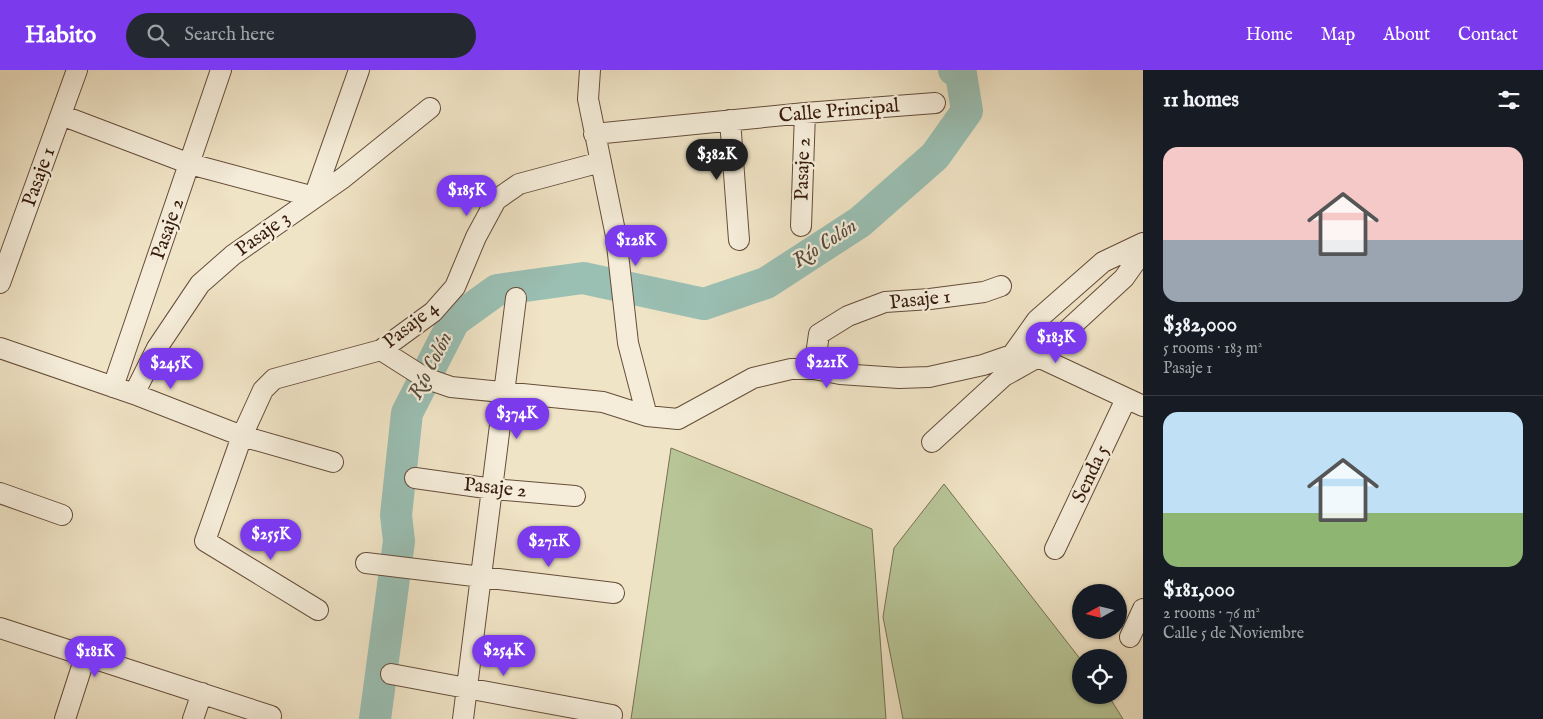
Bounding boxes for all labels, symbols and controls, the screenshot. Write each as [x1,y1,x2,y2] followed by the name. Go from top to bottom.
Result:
[126,13,476,58] search box
[25,20,96,51] text: Habito
[144,21,172,49] icon: search
[184,23,275,47] text: Search here
[1246,24,1293,47] text: Home
[1321,24,1355,47] text: Map
[1383,24,1430,47] text: About
[1458,24,1518,47] text: Contact
[1495,86,1523,114] icon: filters
[1163,87,1239,114] text: 11 homes
[778,93,901,129] street label: Calle Principal
[789,137,817,201] street label: Pasaje 2
[682,138,752,181] pin: $382K
[17,144,61,210] street label: Pasaje 1
[697,145,737,165] text: $382K
[432,174,502,217] pin: $185K
[1298,179,1388,269] icon: home
[448,181,486,201] text: $185K
[146,195,190,263] street label: Pasaje 2
[231,206,295,262] street label: Pasaje 3
[787,213,863,275] water label: Río Colón
[601,224,671,267] pin: $128K
[616,231,656,251] text: $128K
[888,284,952,316] street label: Pasaje 1
[378,295,444,355] street label: Pasaje 4
[1163,312,1237,339] text: $382,000
[1021,322,1091,364] pin: $183K
[403,328,459,404] water label: Río Colón
[1037,328,1075,348] text: $183K
[1163,339,1262,359] text: 5 rooms · 183 m²
[792,346,862,389] pin: $221K
[136,348,206,390] pin: $245K
[806,353,848,373] text: $221K
[150,354,192,374] text: $245K
[1163,359,1212,379] text: Pasaje 1
[482,398,552,440] pin: $374K
[496,404,538,424] text: $374K
[1067,441,1115,507] street label: Senda 5
[1298,445,1388,535] icon: home
[462,472,528,504] street label: Pasaje 2
[236,518,306,561] pin: $255K
[251,525,291,545] text: $255K
[514,526,584,568] pin: $271K
[528,532,570,552] text: $271K
[1163,577,1235,604] text: $181,000
[1072,584,1128,639] north arrow
[1072,584,1127,704] map controls
[1163,604,1260,624] text: 2 rooms · 76 m²
[1163,624,1304,644] text: Calle 5 de Noviembre
[469,634,539,677] pin: $254K
[60,636,130,678] pin: $181K
[483,641,525,661] text: $254K
[76,642,114,662] text: $181K
[1072,649,1127,704] button: locate

